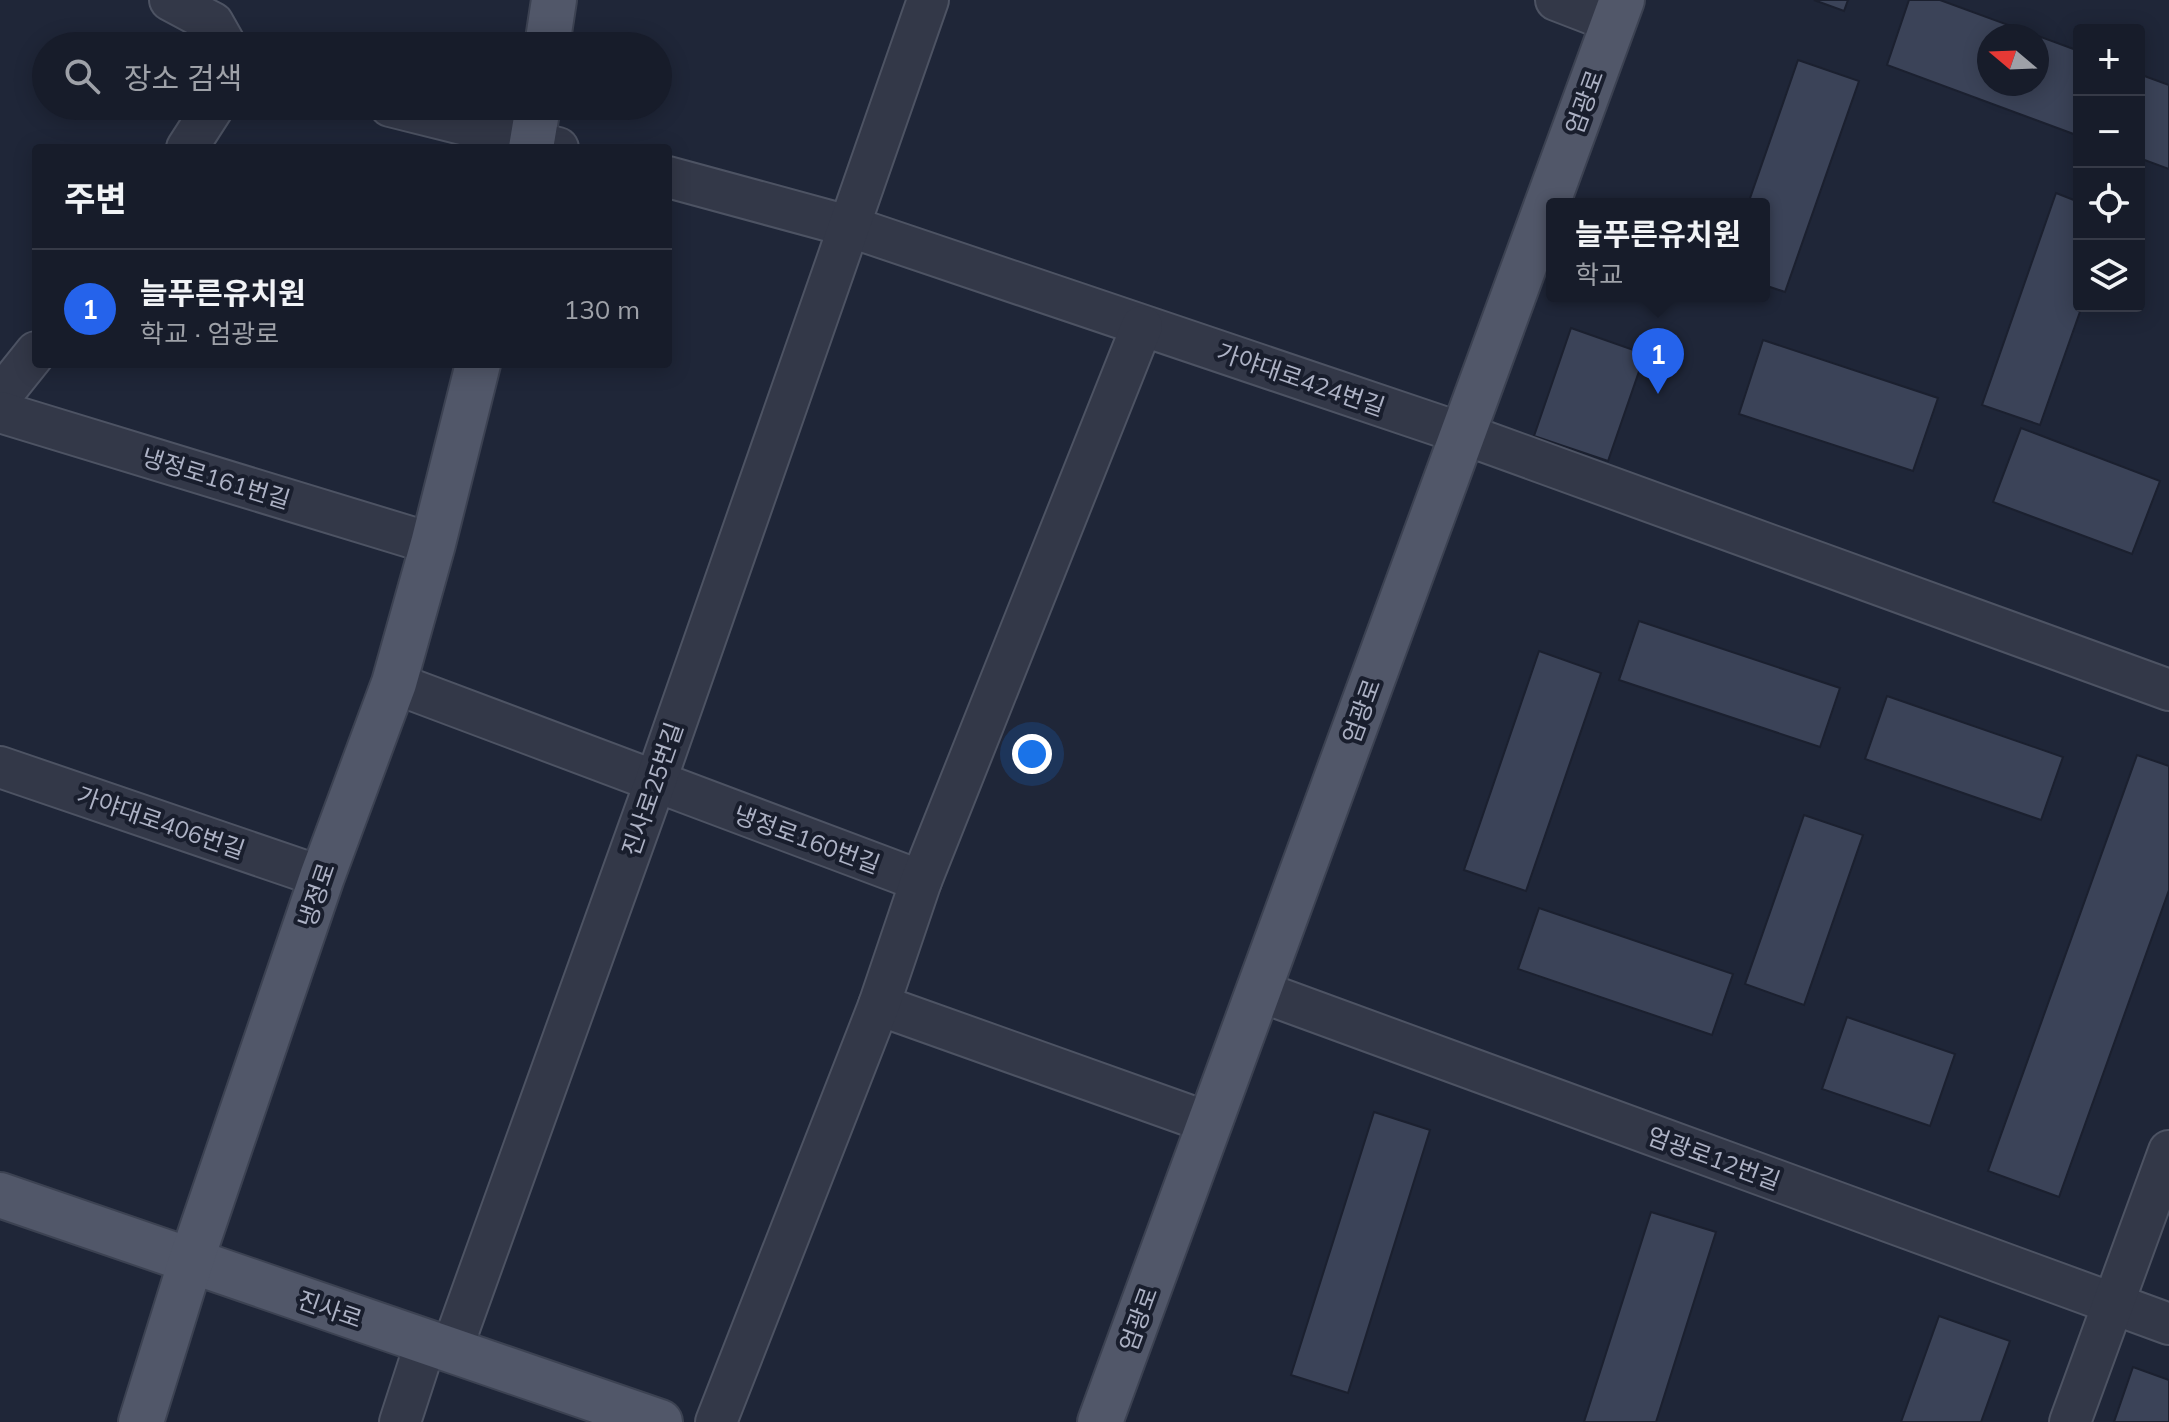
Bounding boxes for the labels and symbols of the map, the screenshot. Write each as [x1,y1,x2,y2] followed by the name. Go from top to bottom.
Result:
[1977,24,2049,96] north arrow
[1559,66,1609,138] street label: 엄광로
[1632,328,1684,394] pin: 1
[1213,336,1389,422] street label: 가야대로424번길
[138,441,294,515] street label: 냉정로161번길
[1336,675,1386,747] street label: 엄광로
[615,718,689,860] street label: 진사로25번길
[1012,734,1052,774] your location
[73,779,249,865] street label: 가야대로406번길
[730,799,884,879] street label: 냉정로160번길
[291,859,341,931] street label: 냉정로
[1643,1120,1785,1196] street label: 엄광로12번길
[1113,1283,1163,1355] street label: 엄광로
[294,1284,366,1334] street label: 진사로

